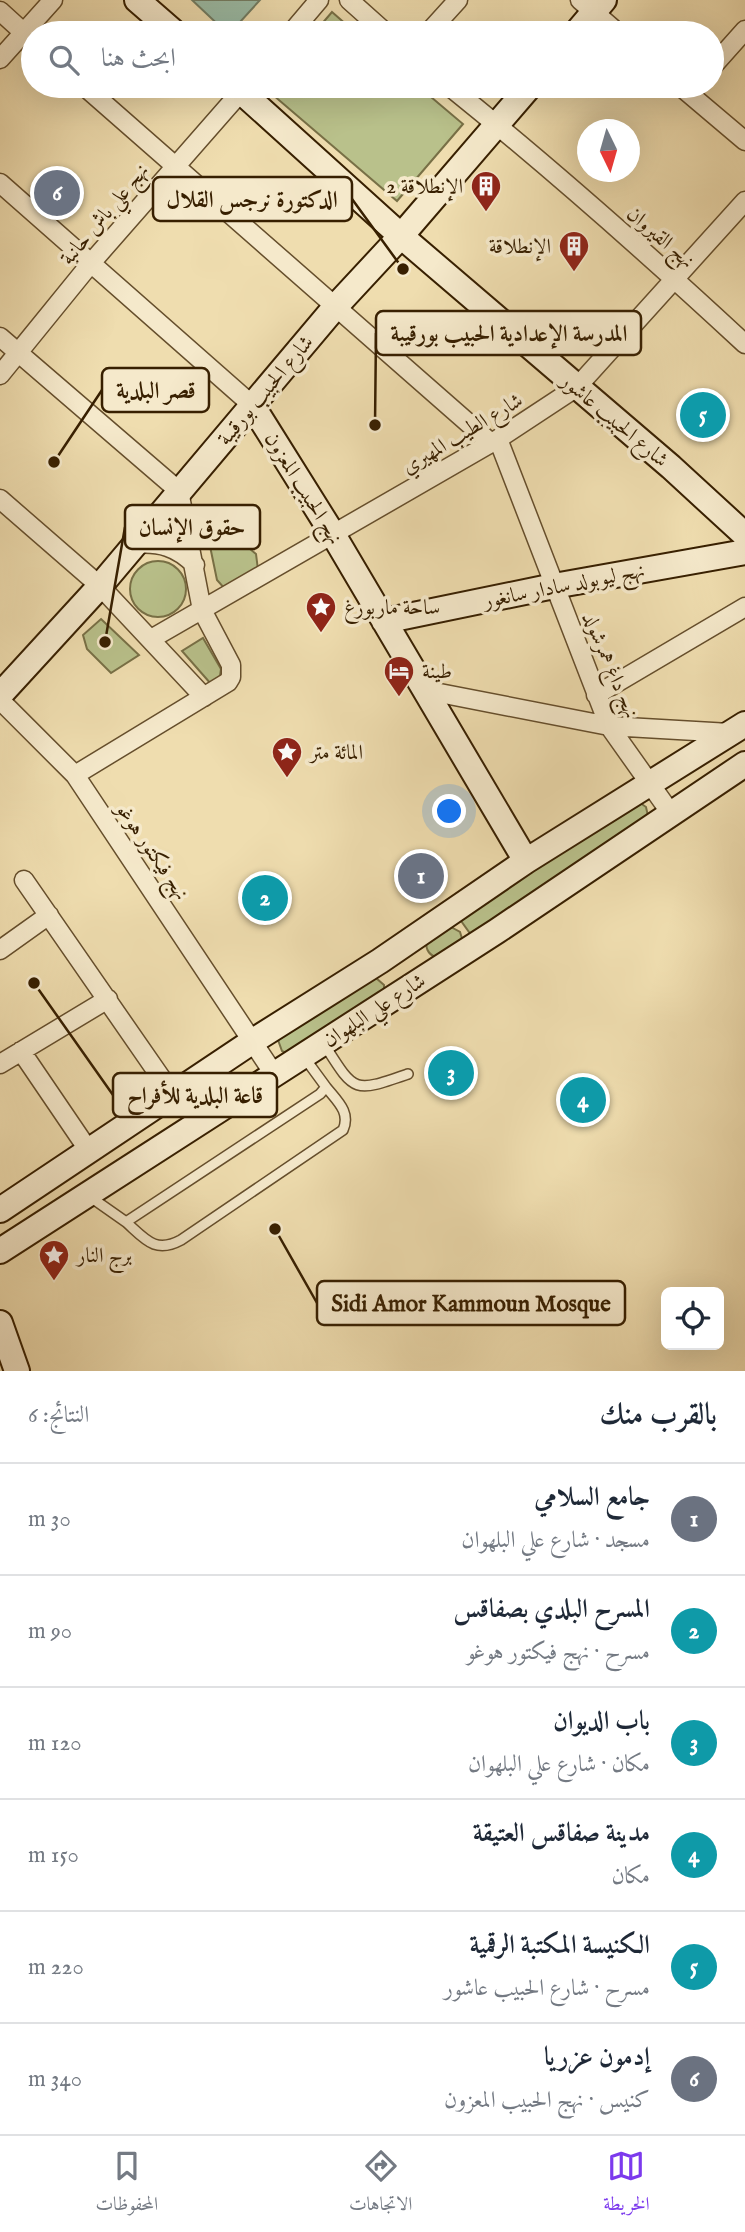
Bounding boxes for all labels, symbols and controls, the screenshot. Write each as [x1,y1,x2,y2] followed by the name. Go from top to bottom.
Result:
[21,21,724,98] search box
[45,41,83,79] icon: search
[101,42,176,75] text: ابحث هنا
[577,119,640,182] north arrow
[55,158,159,275] street label: نهج علي باش حانبة
[34,167,80,219] pin: 6
[469,169,503,213] building icon: الإنطلاقة 2
[386,174,463,202] place label: الإنطلاقة 2
[153,177,352,221] callout: الدكتورة نرجس القلال
[166,186,338,215] text: الدكتورة نرجس القلال
[618,201,700,278] street label: نهج القيروان
[557,229,591,273] building icon: الإنطلاقة
[489,234,551,262] place label: الإنطلاقة
[376,311,641,355] callout: المدرسة الإعدادية الحبيب بورقيبة
[390,320,628,349] text: المدرسة الإعدادية الحبيب بورقيبة
[212,330,323,454] street label: شارع الحبيب بورقيبة
[551,367,674,476] street label: شارع الحبيب عاشور
[102,368,209,412] callout: قصر البلدية
[116,377,196,406] text: قصر البلدية
[397,387,530,484] street label: شارع الطيب المهيري
[680,389,726,441] pin: 5
[254,428,348,552] street label: نهج الحبيب المعزون
[125,505,260,549] callout: حقوق الإنسان
[138,514,246,543] text: حقوق الإنسان
[479,558,648,620] street label: نهج ليوبولد سادار سانغور
[304,590,338,634] place icon: ساحة ماربورغ
[344,595,440,625] place label: ساحة ماربورغ
[571,608,644,724] street label: نهج داغ همرشولد
[382,654,416,698] hotel icon: طينة
[422,659,452,686] place label: طينة
[270,735,304,779] place icon: المائة متر
[308,740,363,767] place label: المائة متر
[432,794,466,828] your location
[105,796,194,908] street label: نهج فيكتور هوغو
[398,850,444,902] pin: 1
[242,872,288,924] pin: 2
[318,968,434,1059] street label: شارع علي البلهوان
[428,1047,474,1099] pin: 3
[113,1073,277,1117] callout: قاعة البلدية للأفراح
[560,1074,606,1126] pin: 4
[127,1080,263,1116] text: قاعة البلدية للأفراح
[37,1238,71,1282] place icon: برج النار
[75,1243,132,1274] place label: برج النار
[317,1281,625,1325] callout: Sidi Amor Kammoun Mosque
[661,1287,724,1350] map controls
[661,1287,724,1350] button: locate
[331,1290,611,1319] text: Sidi Amor Kammoun Mosque
[600,1397,717,1435] text: بالقرب منك
[28,1401,89,1430] text: النتائج: 6
[534,1481,650,1514] text: جامع السلامي
[28,1505,71,1534] text: 30 m
[690,1505,698,1534] text: 1
[461,1526,650,1555] text: مسجد · شارع علي البلهوان
[453,1593,650,1626] text: المسرح البلدي بصفاقس
[28,1617,72,1646] text: 90 m
[689,1617,699,1646] text: 2
[466,1638,650,1667] text: مسرح · نهج فيكتور هوغو
[553,1705,650,1738] text: باب الديوان
[28,1729,81,1758] text: 120 m
[690,1729,698,1758] text: 3
[468,1750,650,1779] text: مكان · شارع علي البلهوان
[473,1817,650,1850] text: مدينة صفاقس العتيقة
[28,1841,79,1870] text: 150 m
[688,1841,700,1870] text: 4
[611,1862,650,1891] text: مكان
[470,1929,650,1962] text: الكنيسة المكتبة الرقمية
[28,1953,84,1982] text: 220 m
[690,1953,698,1982] text: 5
[444,1974,650,2003] text: مسرح · شارع الحبيب عاشور
[544,2041,650,2074] text: إدمون عزريا
[28,2065,82,2094] text: 340 m
[689,2065,699,2094] text: 6
[444,2086,650,2115] text: كنيس · نهج الحبيب المعزون
[95,2147,158,2222] tab: المحفوظات
[349,2147,412,2222] tab: الاتجاهات
[603,2147,650,2222] tab: الخريطة

